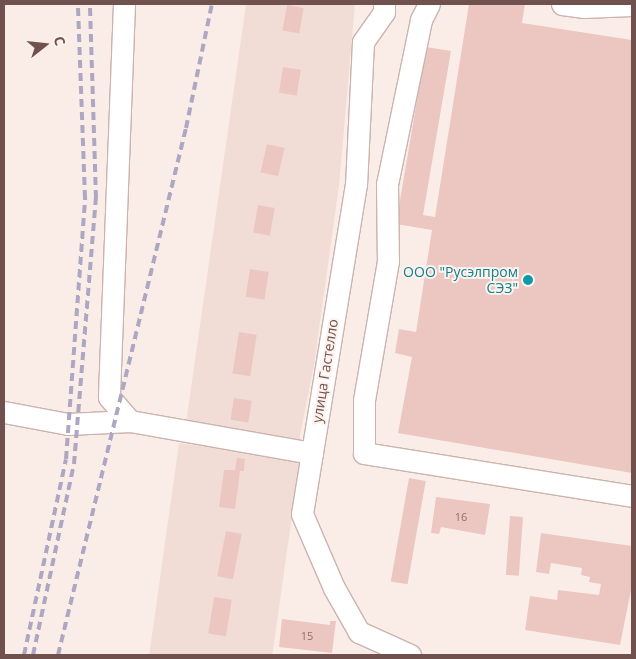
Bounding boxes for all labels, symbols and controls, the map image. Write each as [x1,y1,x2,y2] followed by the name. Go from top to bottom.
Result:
[20,20,70,70] north arrow
[50,34,70,48] text: С
[403,264,518,296] place label: ООО "Русэлпром СЭЗ"
[522,274,534,286] marker: ООО "Русэлпром СЭЗ"
[309,318,341,424] street label: улица Гастелло
[455,510,467,524] house number: 16
[301,629,313,643] house number: 15

